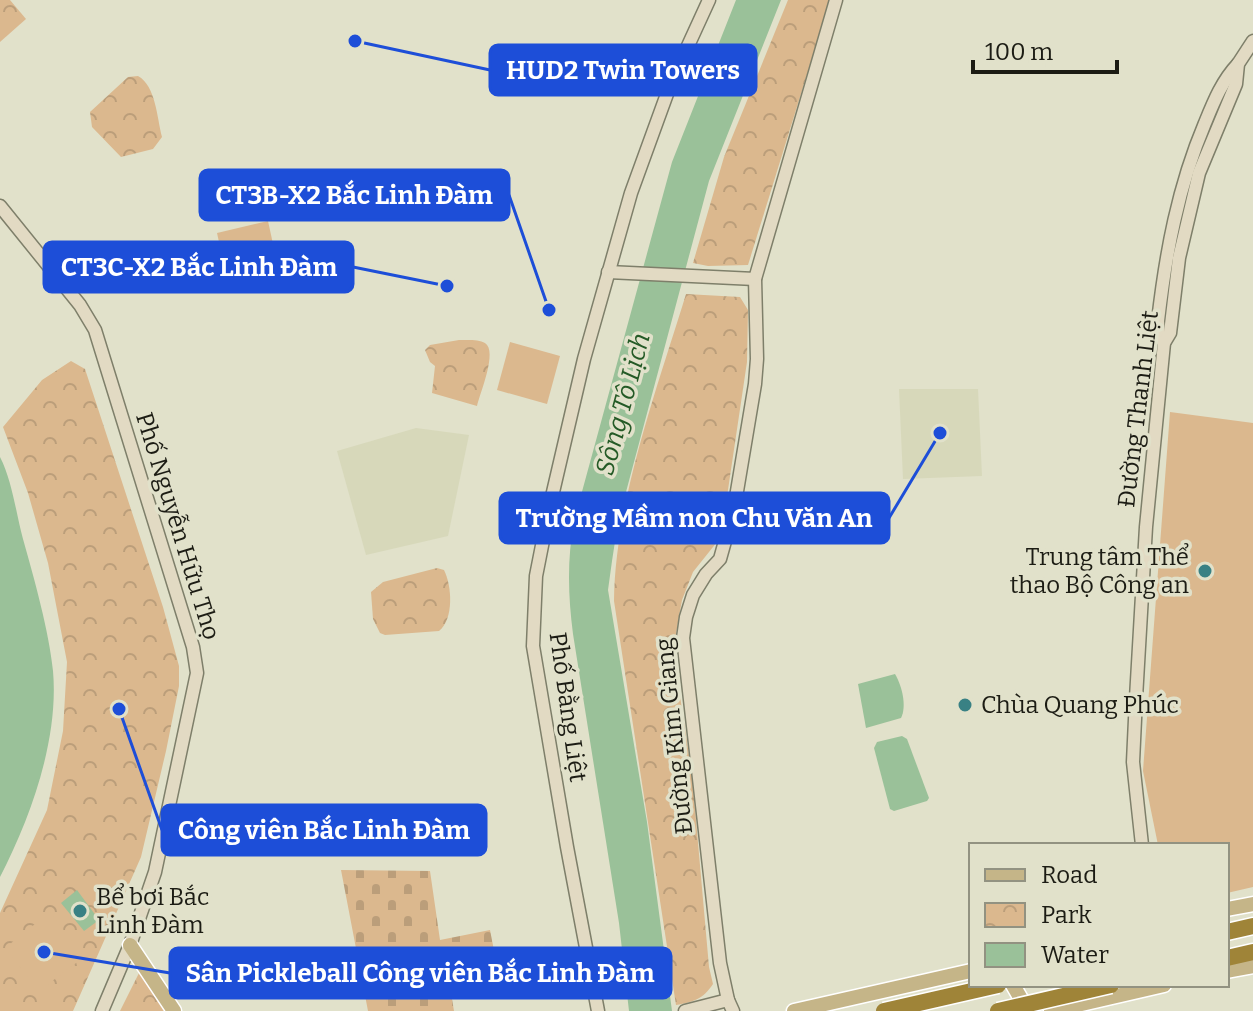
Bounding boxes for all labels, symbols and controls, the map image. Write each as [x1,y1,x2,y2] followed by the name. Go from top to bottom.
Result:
[973,24,1117,74] scale bar
[985,38,1053,66] text: 100 m
[490,45,756,95] callout: HUD2 Twin Towers
[506,55,740,86] text: HUD2 Twin Towers
[200,170,509,220] callout: CT3B-X2 Bắc Linh Đàm
[215,179,493,211] text: CT3B-X2 Bắc Linh Đàm
[44,242,353,292] callout: CT3C-X2 Bắc Linh Đàm
[61,251,337,283] text: CT3C-X2 Bắc Linh Đàm
[1112,309,1164,509] street label: Đường Thanh Liệt
[589,330,657,478] water label: Sông Tô Lịch
[130,409,226,643] street label: Phố Nguyễn Hữu Thọ
[500,493,889,543] callout: Trường Mầm non Chu Văn An
[515,503,873,534] text: Trường Mầm non Chu Văn An
[1010,543,1189,599] place label: Trung tâm Thể thao Bộ Công an
[1196,562,1214,580] marker: Trung tâm Thể thao Bộ Công an
[544,630,592,784] street label: Phố Bằng Liệt
[650,636,698,836] street label: Đường Kim Giang
[981,691,1179,719] place label: Chùa Quang Phúc
[956,696,974,714] marker: Chùa Quang Phúc
[162,805,486,855] callout: Công viên Bắc Linh Đàm
[178,814,470,846] text: Công viên Bắc Linh Đàm
[969,843,1229,987] legend
[1041,861,1097,889] text: Road
[96,883,209,939] place label: Bể bơi Bắc Linh Đàm
[1041,901,1092,929] text: Park
[71,902,89,920] marker: Bể bơi Bắc Linh Đàm
[1041,941,1109,969] text: Water
[170,948,671,998] callout: Sân Pickleball Công viên Bắc Linh Đàm
[185,957,655,989] text: Sân Pickleball Công viên Bắc Linh Đàm

